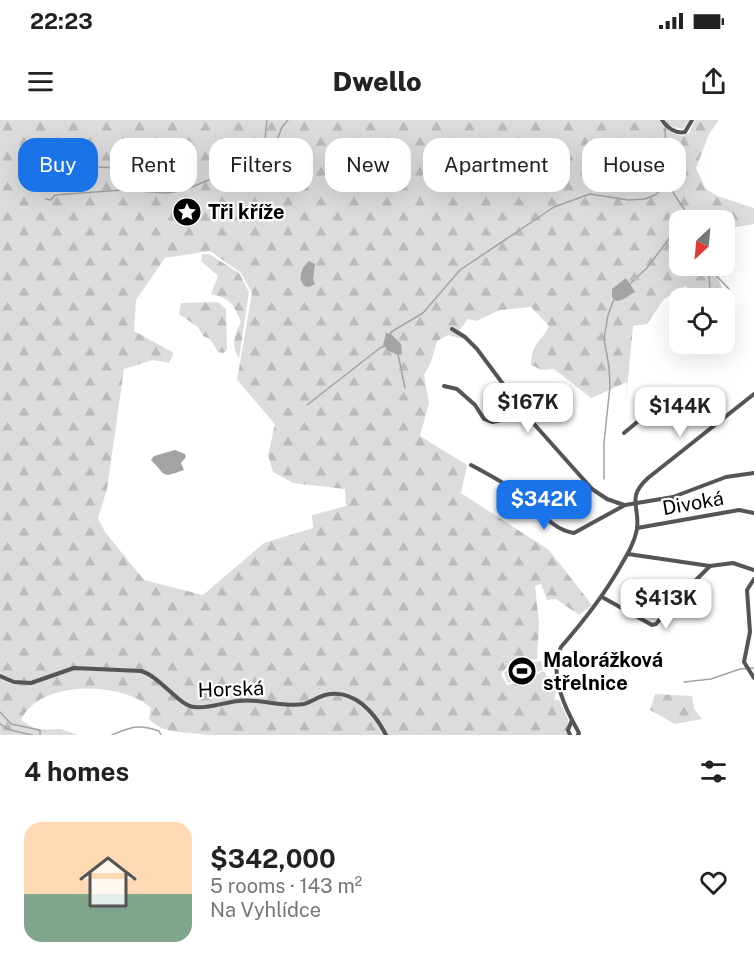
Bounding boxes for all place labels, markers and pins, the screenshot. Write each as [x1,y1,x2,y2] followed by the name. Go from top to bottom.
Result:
[171,196,203,228] place icon: Tři kříže
[208,200,285,224] place label: Tři kříže
[486,383,570,434] pin: $167K
[638,387,722,438] pin: $144K
[502,480,586,531] pin: $342K
[624,579,708,630] pin: $413K
[543,648,663,695] place label: Malorážková střelnice
[506,655,538,687] sports icon: Malorážková střelnice

